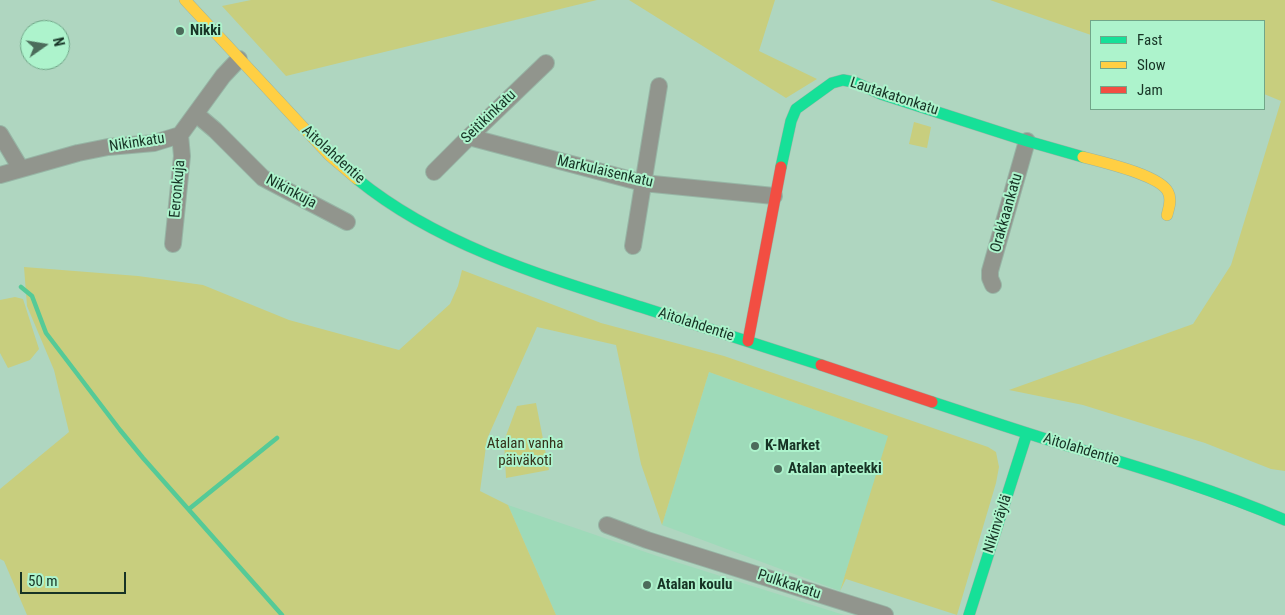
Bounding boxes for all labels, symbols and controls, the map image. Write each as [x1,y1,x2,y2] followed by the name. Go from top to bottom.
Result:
[20,20,70,70] north arrow
[1090,20,1265,110] legend
[190,22,221,40] place label: Nikki
[174,25,186,37] marker: Nikki
[1137,31,1162,49] text: Fast
[50,36,67,48] text: N
[1137,56,1166,74] text: Slow
[848,74,940,120] street label: Lautakatonkatu
[1137,81,1163,99] text: Jam
[458,86,520,148] street label: Seitikinkatu
[298,122,368,188] street label: Aitolahdentie
[108,130,166,156] street label: Nikinkatu
[555,152,655,192] street label: Markulaisenkatu
[167,159,189,219] street label: Eeronkuja
[263,171,319,213] street label: Nikinkuja
[987,171,1027,255] street label: Orakkaankatu
[656,304,736,346] street label: Aitolahdentie
[1041,430,1121,470] street label: Aitolahdentie
[487,435,563,470] park label: Atalan vanha päiväkoti
[765,437,820,455] place label: K-Market
[749,440,761,452] marker: K-Market
[788,460,882,478] place label: Atalan apteekki
[772,463,784,475] marker: Atalan apteekki
[980,492,1016,556] street label: Nikinväylä
[22,562,129,594] scale bar
[755,566,823,604] street label: Pulkkakatu
[28,572,58,590] text: 50 m
[657,576,732,594] place label: Atalan koulu
[641,579,653,591] marker: Atalan koulu

